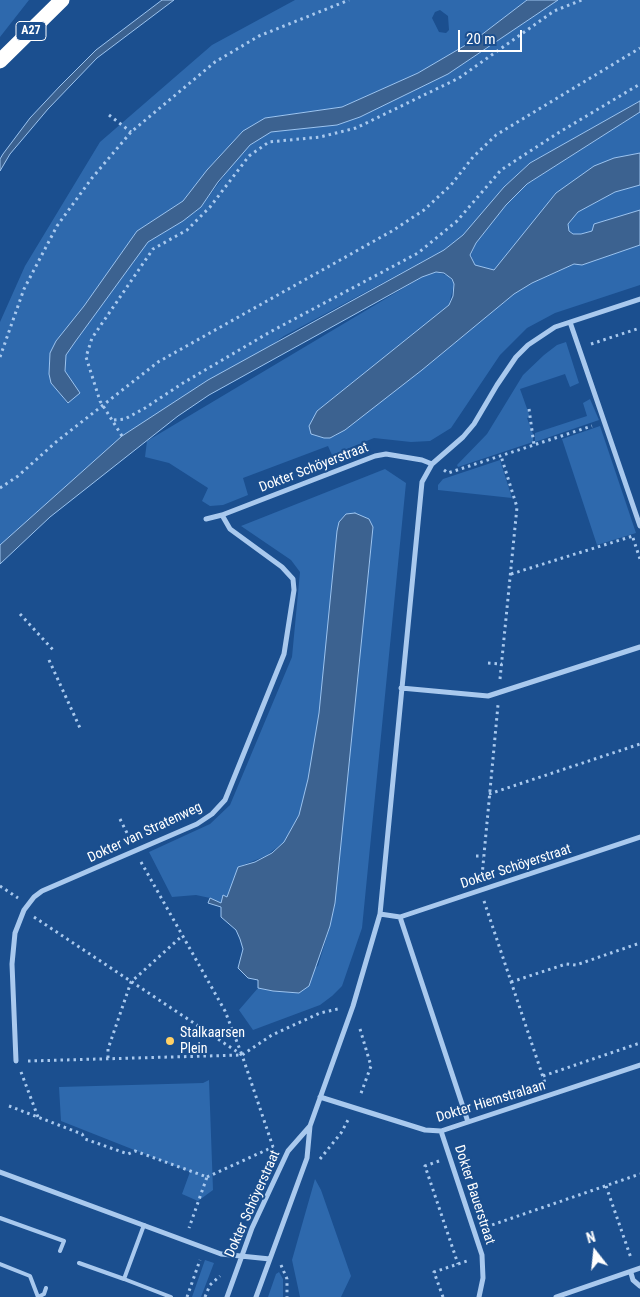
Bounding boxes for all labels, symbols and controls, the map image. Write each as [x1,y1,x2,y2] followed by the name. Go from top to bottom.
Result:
[460,20,524,52] scale bar
[16,22,46,40] road number: A27
[466,30,496,48] text: 20 m
[257,439,371,497] street label: Dokter Schöyerstraat
[85,799,205,867] street label: Dokter van Stratenweg
[458,841,574,893] street label: Dokter Schöyerstraat
[180,1025,245,1058] place label: Stalkaarsen Plein
[164,1035,176,1047] marker: Stalkaarsen Plein
[434,1077,548,1127] street label: Dokter Hiemstralaan
[450,1143,498,1247] street label: Dokter Bauerstraat
[222,1148,284,1260] street label: Dokter Schöyerstraat
[570,1227,620,1277] north arrow
[585,1229,597,1246] text: N

